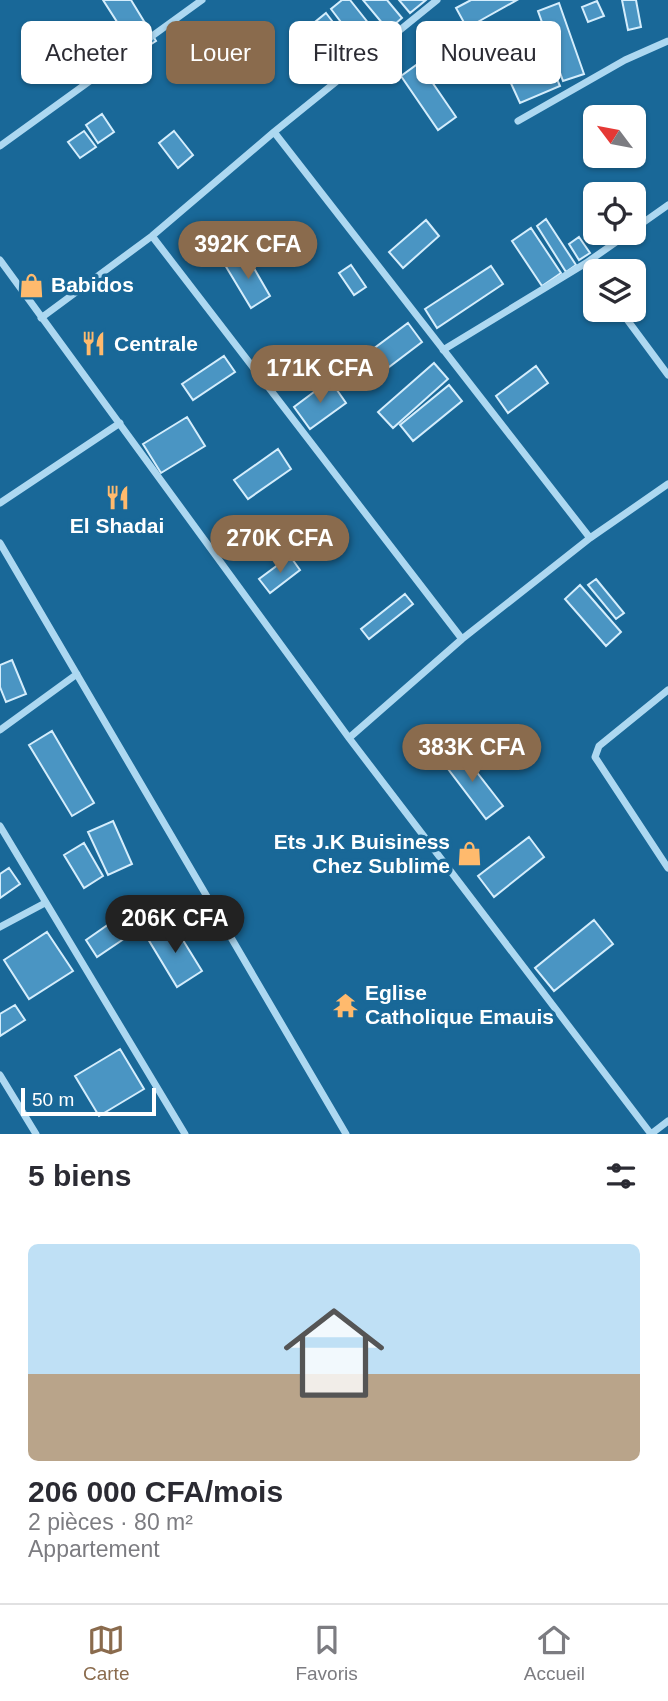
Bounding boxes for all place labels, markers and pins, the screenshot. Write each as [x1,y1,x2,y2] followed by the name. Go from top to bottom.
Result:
[176,222,320,281] pin: 392K CFA
[17,271,45,299] shop icon: Babidos
[51,273,134,296] place label: Babidos
[80,330,108,358] restaurant icon: Centrale
[114,332,198,355] place label: Centrale
[248,346,392,405] pin: 171K CFA
[103,483,131,511] restaurant icon: El Shadai
[70,514,164,537] place label: El Shadai
[208,516,352,575] pin: 270K CFA
[400,724,544,784] pin: 383K CFA
[274,830,450,877] place label: Ets J.K Buisiness Chez Sublime
[456,840,484,868] shop icon: Ets J.K Buisiness Chez Sublime
[103,895,247,955] pin: 206K CFA
[365,981,554,1028] place label: Eglise Catholique Emauis
[331,991,359,1019] temple icon: Eglise Catholique Emauis

